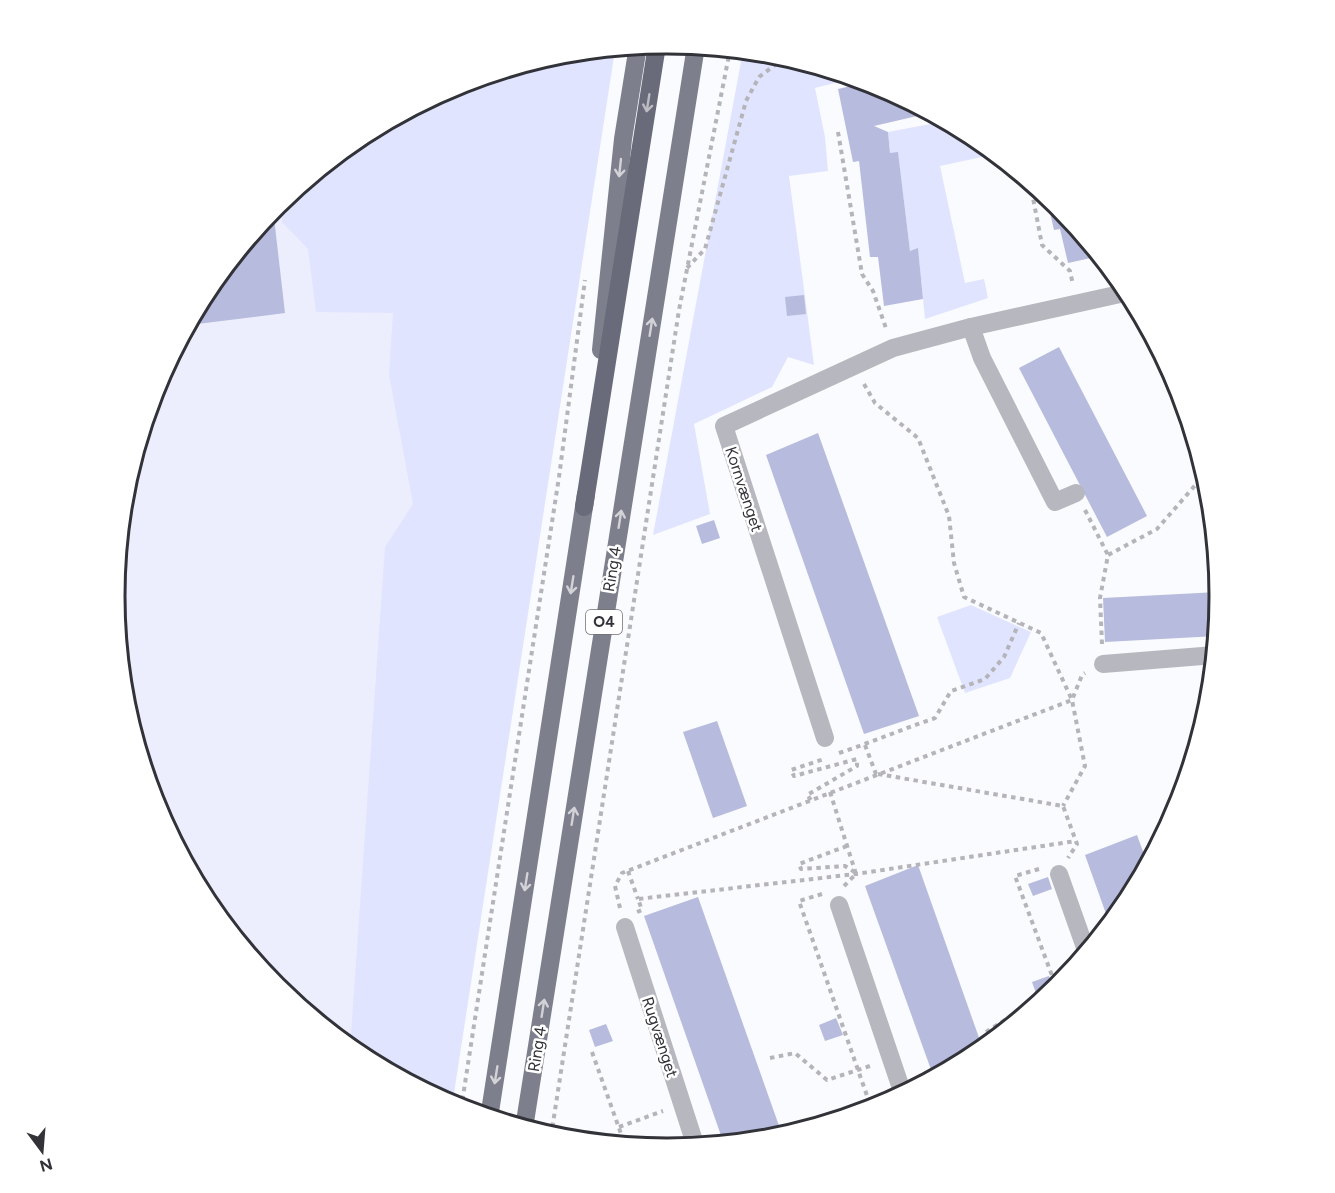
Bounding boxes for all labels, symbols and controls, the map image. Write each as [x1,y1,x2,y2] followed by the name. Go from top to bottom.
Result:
[642,93,653,112] one-way arrow
[614,157,625,177] one-way arrow
[645,317,656,337] one-way arrow
[721,444,767,534] street label: Kornvænget
[615,510,626,530] one-way arrow
[599,545,625,593] street label: Ring 4
[567,575,578,595] one-way arrow
[586,610,622,634] road number: O4
[568,806,579,826] one-way arrow
[521,872,532,891] one-way arrow
[638,994,682,1080] street label: Rugvænget
[538,999,549,1019] one-way arrow
[524,1025,550,1073] street label: Ring 4
[491,1064,502,1084] one-way arrow
[12,1121,72,1181] north arrow
[37,1154,55,1176] text: N

